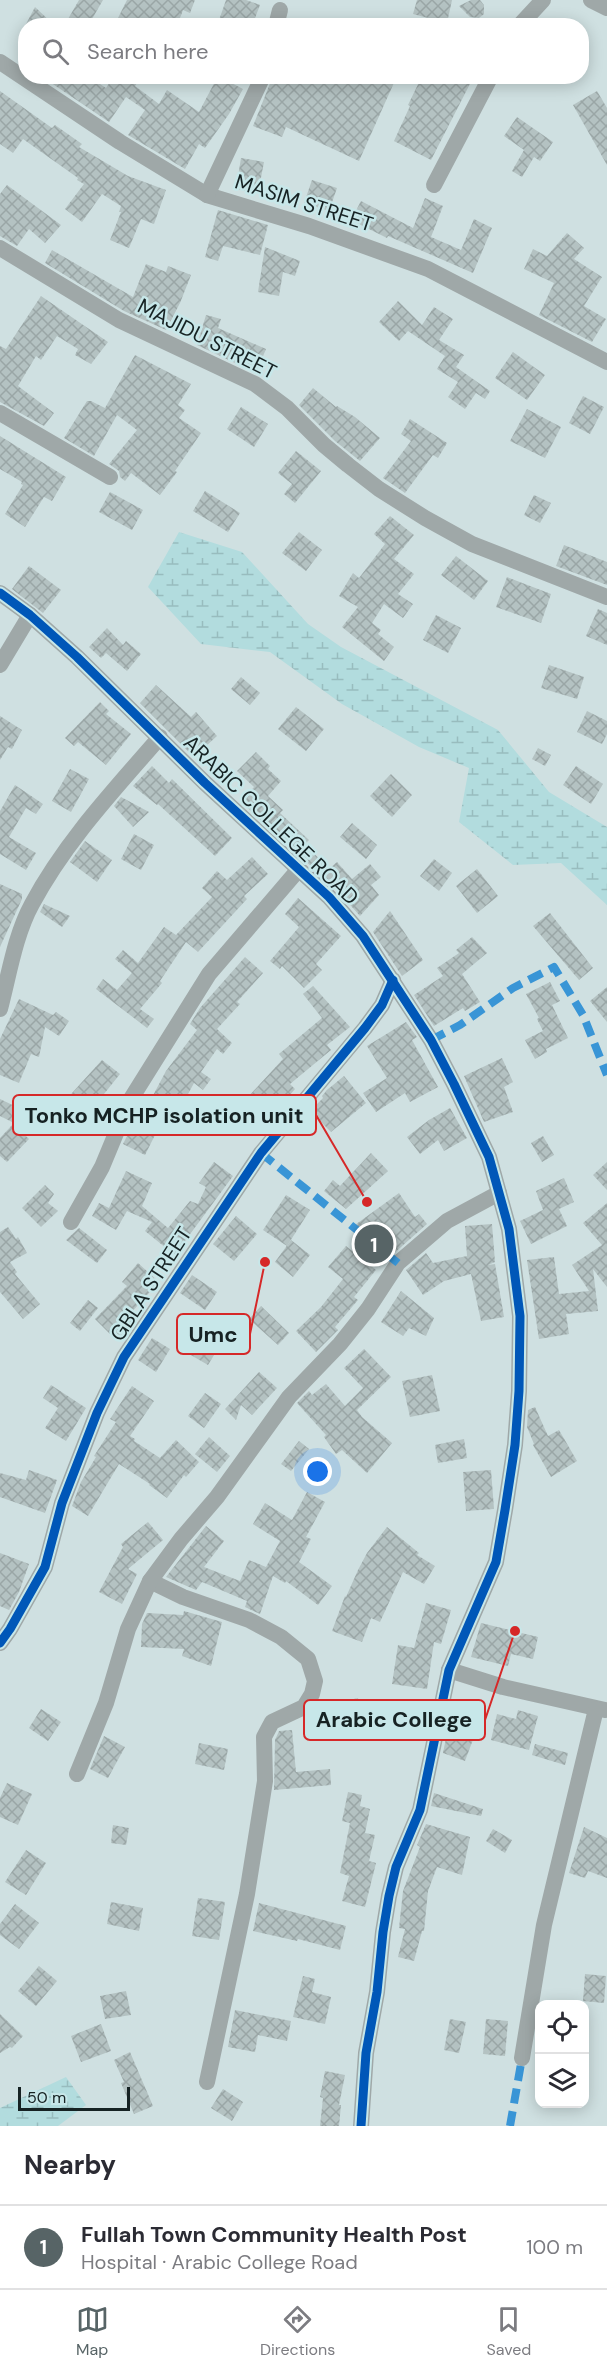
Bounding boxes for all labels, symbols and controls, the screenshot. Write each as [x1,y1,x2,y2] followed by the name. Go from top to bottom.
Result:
[18,18,589,84] search box
[39,35,72,68] icon: search
[87,37,208,66] text: Search here
[231,168,377,239] street label: MASIM STREET
[133,292,281,386] street label: MAJIDU STREET
[177,729,365,911] street label: ARABIC COLLEGE ROAD
[13,1095,316,1135] callout: Tonko MCHP isolation unit
[25,1101,303,1130] text: Tonko MCHP isolation unit
[104,1221,198,1346] street label: GBLA STREET
[354,1222,394,1266] pin: 1
[177,1314,250,1354] callout: Umc
[188,1320,238,1349] text: Umc
[303,1457,332,1486] your location
[304,1700,485,1740] callout: Arabic College
[316,1705,472,1734] text: Arabic College
[535,2000,589,2108] map controls
[535,2000,589,2054] button: locate
[535,2054,589,2108] button: layers
[18,2084,130,2112] scale bar
[27,2087,66,2108] text: 50 m
[24,2148,116,2182] text: Nearby
[81,2220,467,2249] text: Fullah Town Community Health Post
[40,2234,47,2260] text: 1
[526,2234,583,2260] text: 100 m
[81,2249,358,2275] text: Hospital · Arabic College Road
[76,2303,109,2360] tab: Map
[260,2303,335,2360] tab: Directions
[487,2303,531,2360] tab: Saved

